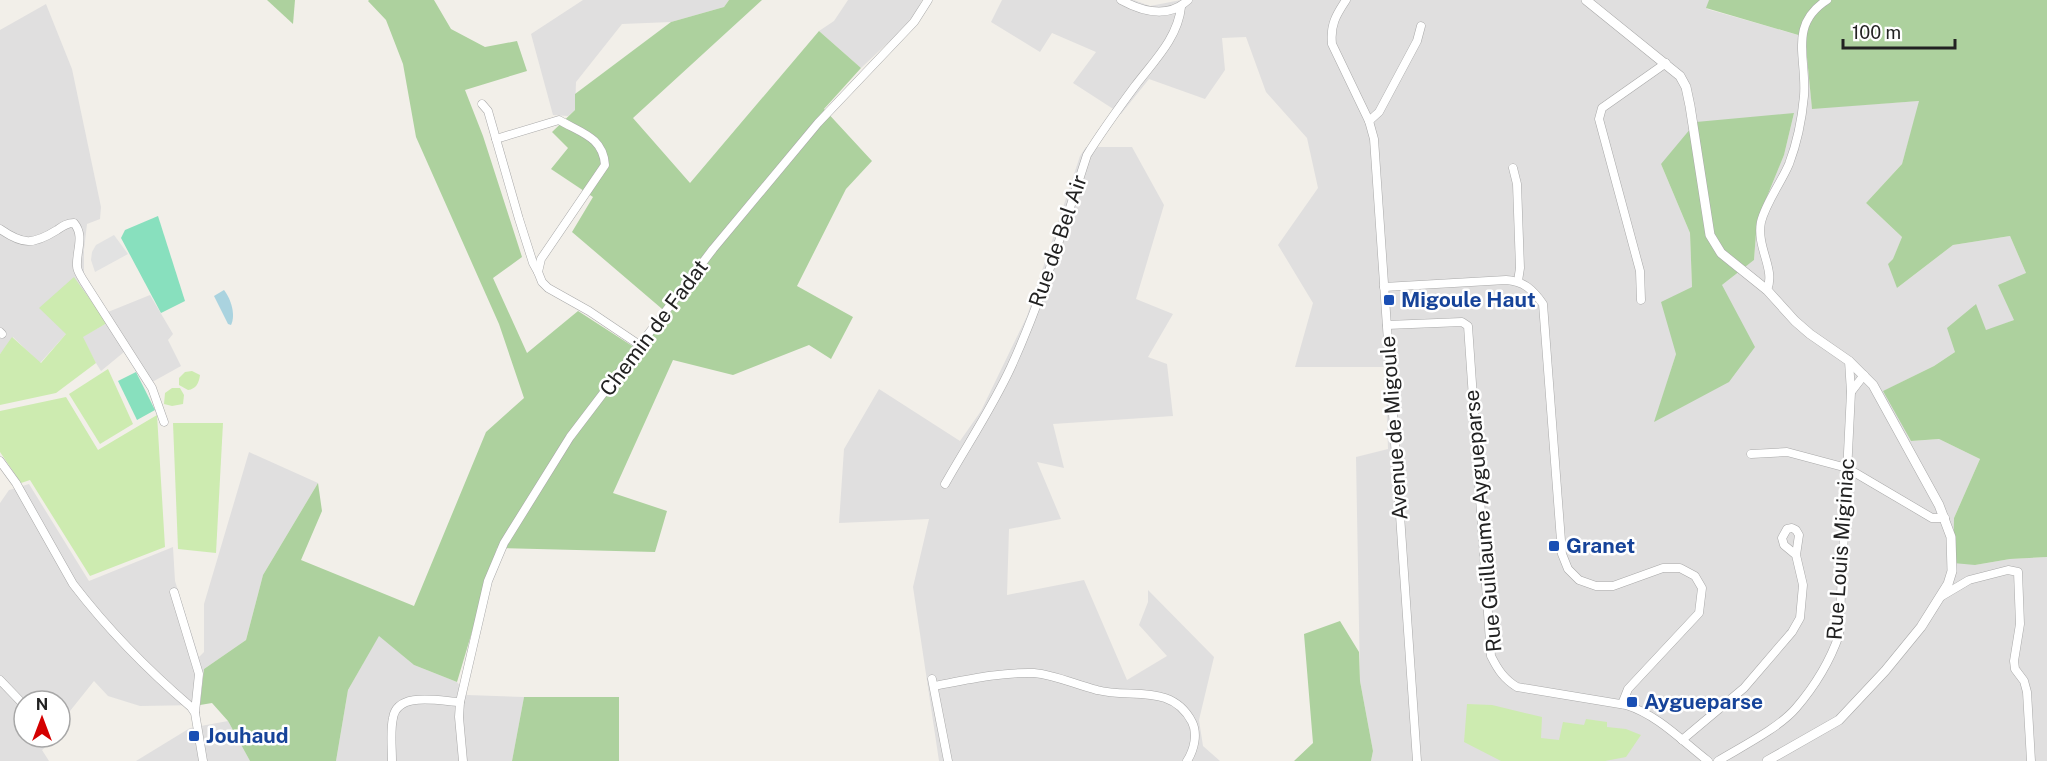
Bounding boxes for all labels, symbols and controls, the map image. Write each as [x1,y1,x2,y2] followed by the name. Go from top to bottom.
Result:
[1843,12,1956,50] scale bar
[1852,22,1901,43] text: 100 m
[1023,171,1092,310] street label: Rue de Bel Air
[594,255,713,401] street label: Chemin de Fadat
[1401,287,1536,312] place label: Migoule Haut
[1382,293,1396,307] marker: Migoule Haut
[1375,335,1412,521] street label: Avenue de Migoule
[1459,389,1506,653] street label: Rue Guillaume Aygueparse
[1822,457,1859,641] street label: Rue Louis Miginiac
[1566,533,1635,558] place label: Granet
[1547,539,1561,553] marker: Granet
[12,689,72,749] north arrow
[1644,689,1763,714] place label: Aygueparse
[36,695,48,714] text: N
[1625,695,1639,709] marker: Aygueparse
[206,723,289,748] place label: Jouhaud
[187,729,201,743] marker: Jouhaud

